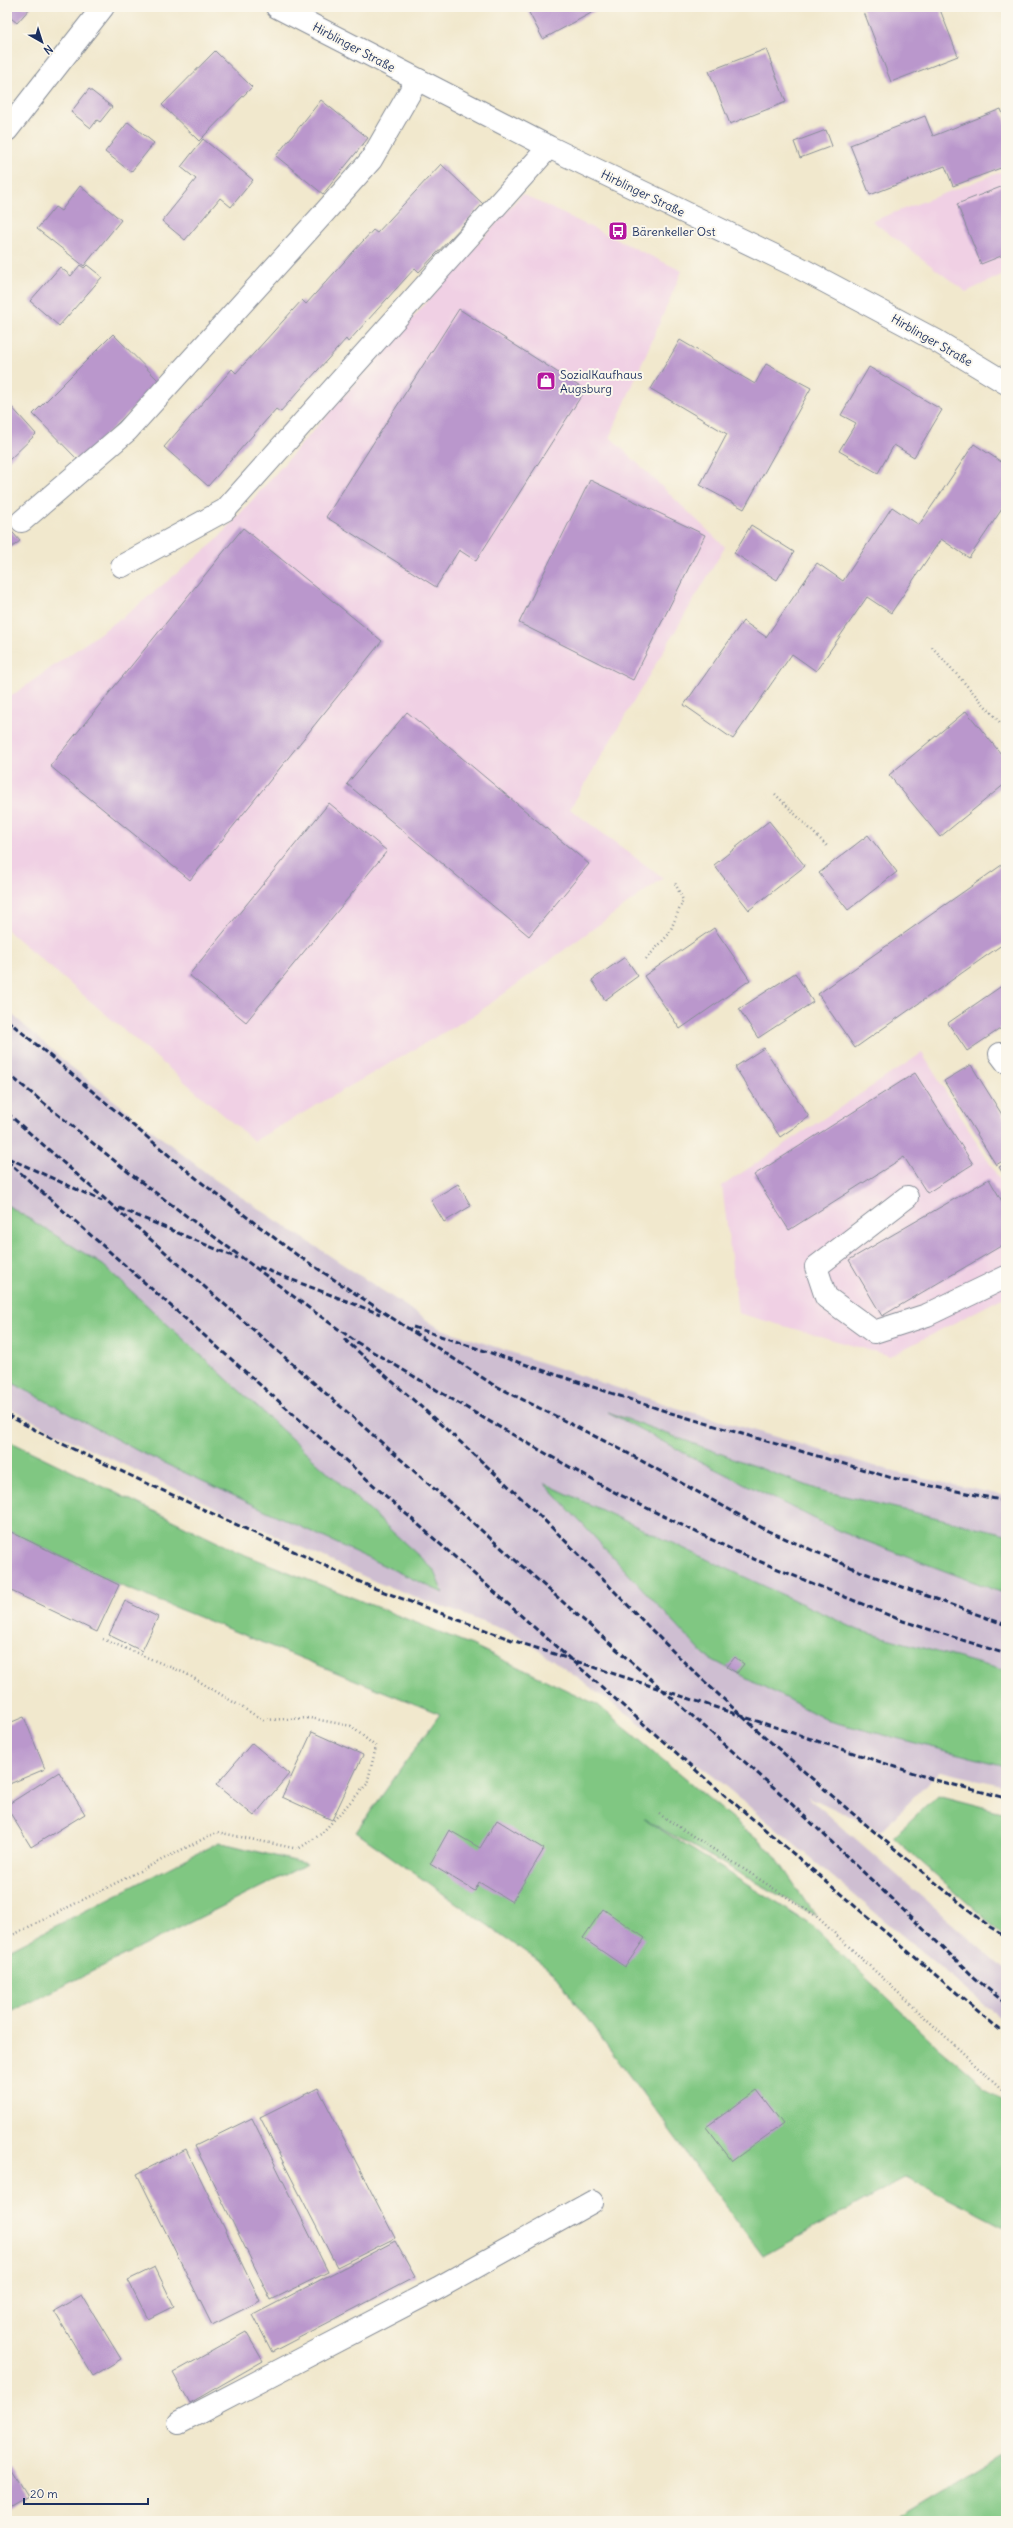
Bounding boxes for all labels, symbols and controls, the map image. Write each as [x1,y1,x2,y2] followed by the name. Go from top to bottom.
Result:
[310,19,398,75] street label: Hirblinger Straße
[22,22,62,62] north arrow
[41,42,56,58] text: N
[599,166,687,220] street label: Hirblinger Straße
[607,220,629,242] bus stop icon: Bärenkeller Ost
[632,224,716,239] place label: Bärenkeller Ost
[889,311,975,369] street label: Hirblinger Straße
[560,367,642,396] place label: SozialKaufhaus Augsburg
[535,370,557,392] shop icon: SozialKaufhaus Augsburg
[24,2480,148,2506] scale bar
[30,2486,58,2501] text: 20 m

